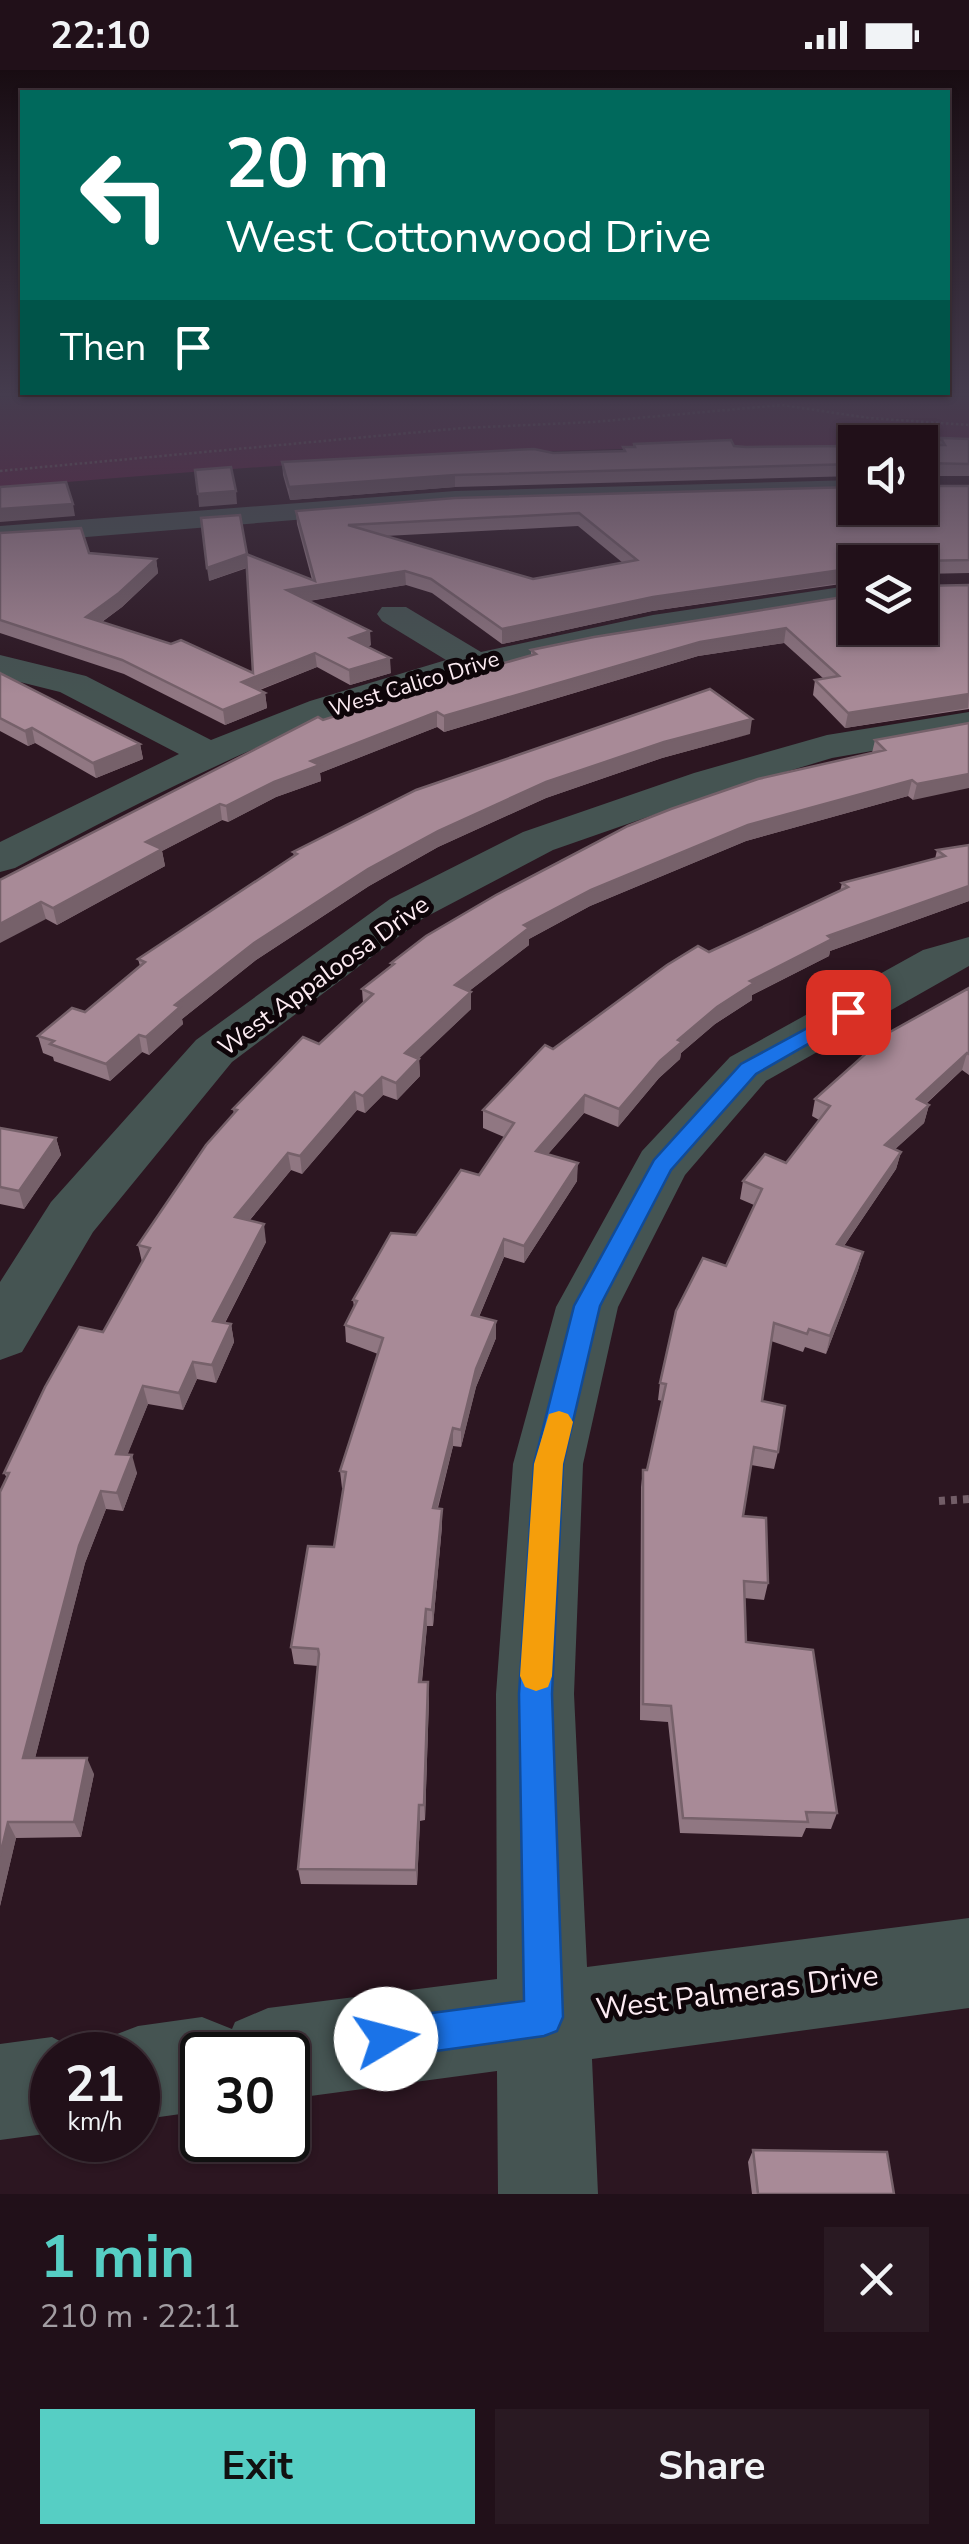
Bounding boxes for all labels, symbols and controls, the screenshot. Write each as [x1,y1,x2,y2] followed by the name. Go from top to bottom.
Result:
[50,10,151,61] text: 22:10
[225,116,389,212] text: 20 m
[60,130,190,260] icon: left
[225,207,711,268] text: West Cottonwood Drive
[166,320,221,375] icon: arrive
[60,322,146,373] text: Then
[838,425,938,645] map controls
[838,425,938,525] button: sound
[838,545,938,645] button: layers
[326,644,503,724] street label: West Calico Drive
[211,888,436,1064] street label: West Appaloosa Drive
[806,970,891,1055] pin
[821,985,876,1040] icon: arrive
[594,1955,881,2030] street label: West Palmeras Drive
[334,1987,438,2091] position arrow
[180,2032,310,2162] speed limit sign: 30
[65,2050,125,2119] text: 21
[67,2105,123,2139] text: km/h
[40,2216,195,2298] text: 1 min
[824,2227,929,2332] button: close
[40,2295,241,2338] text: 210 m · 22:11
[40,2409,475,2524] button: Exit
[495,2409,929,2524] button: Share

